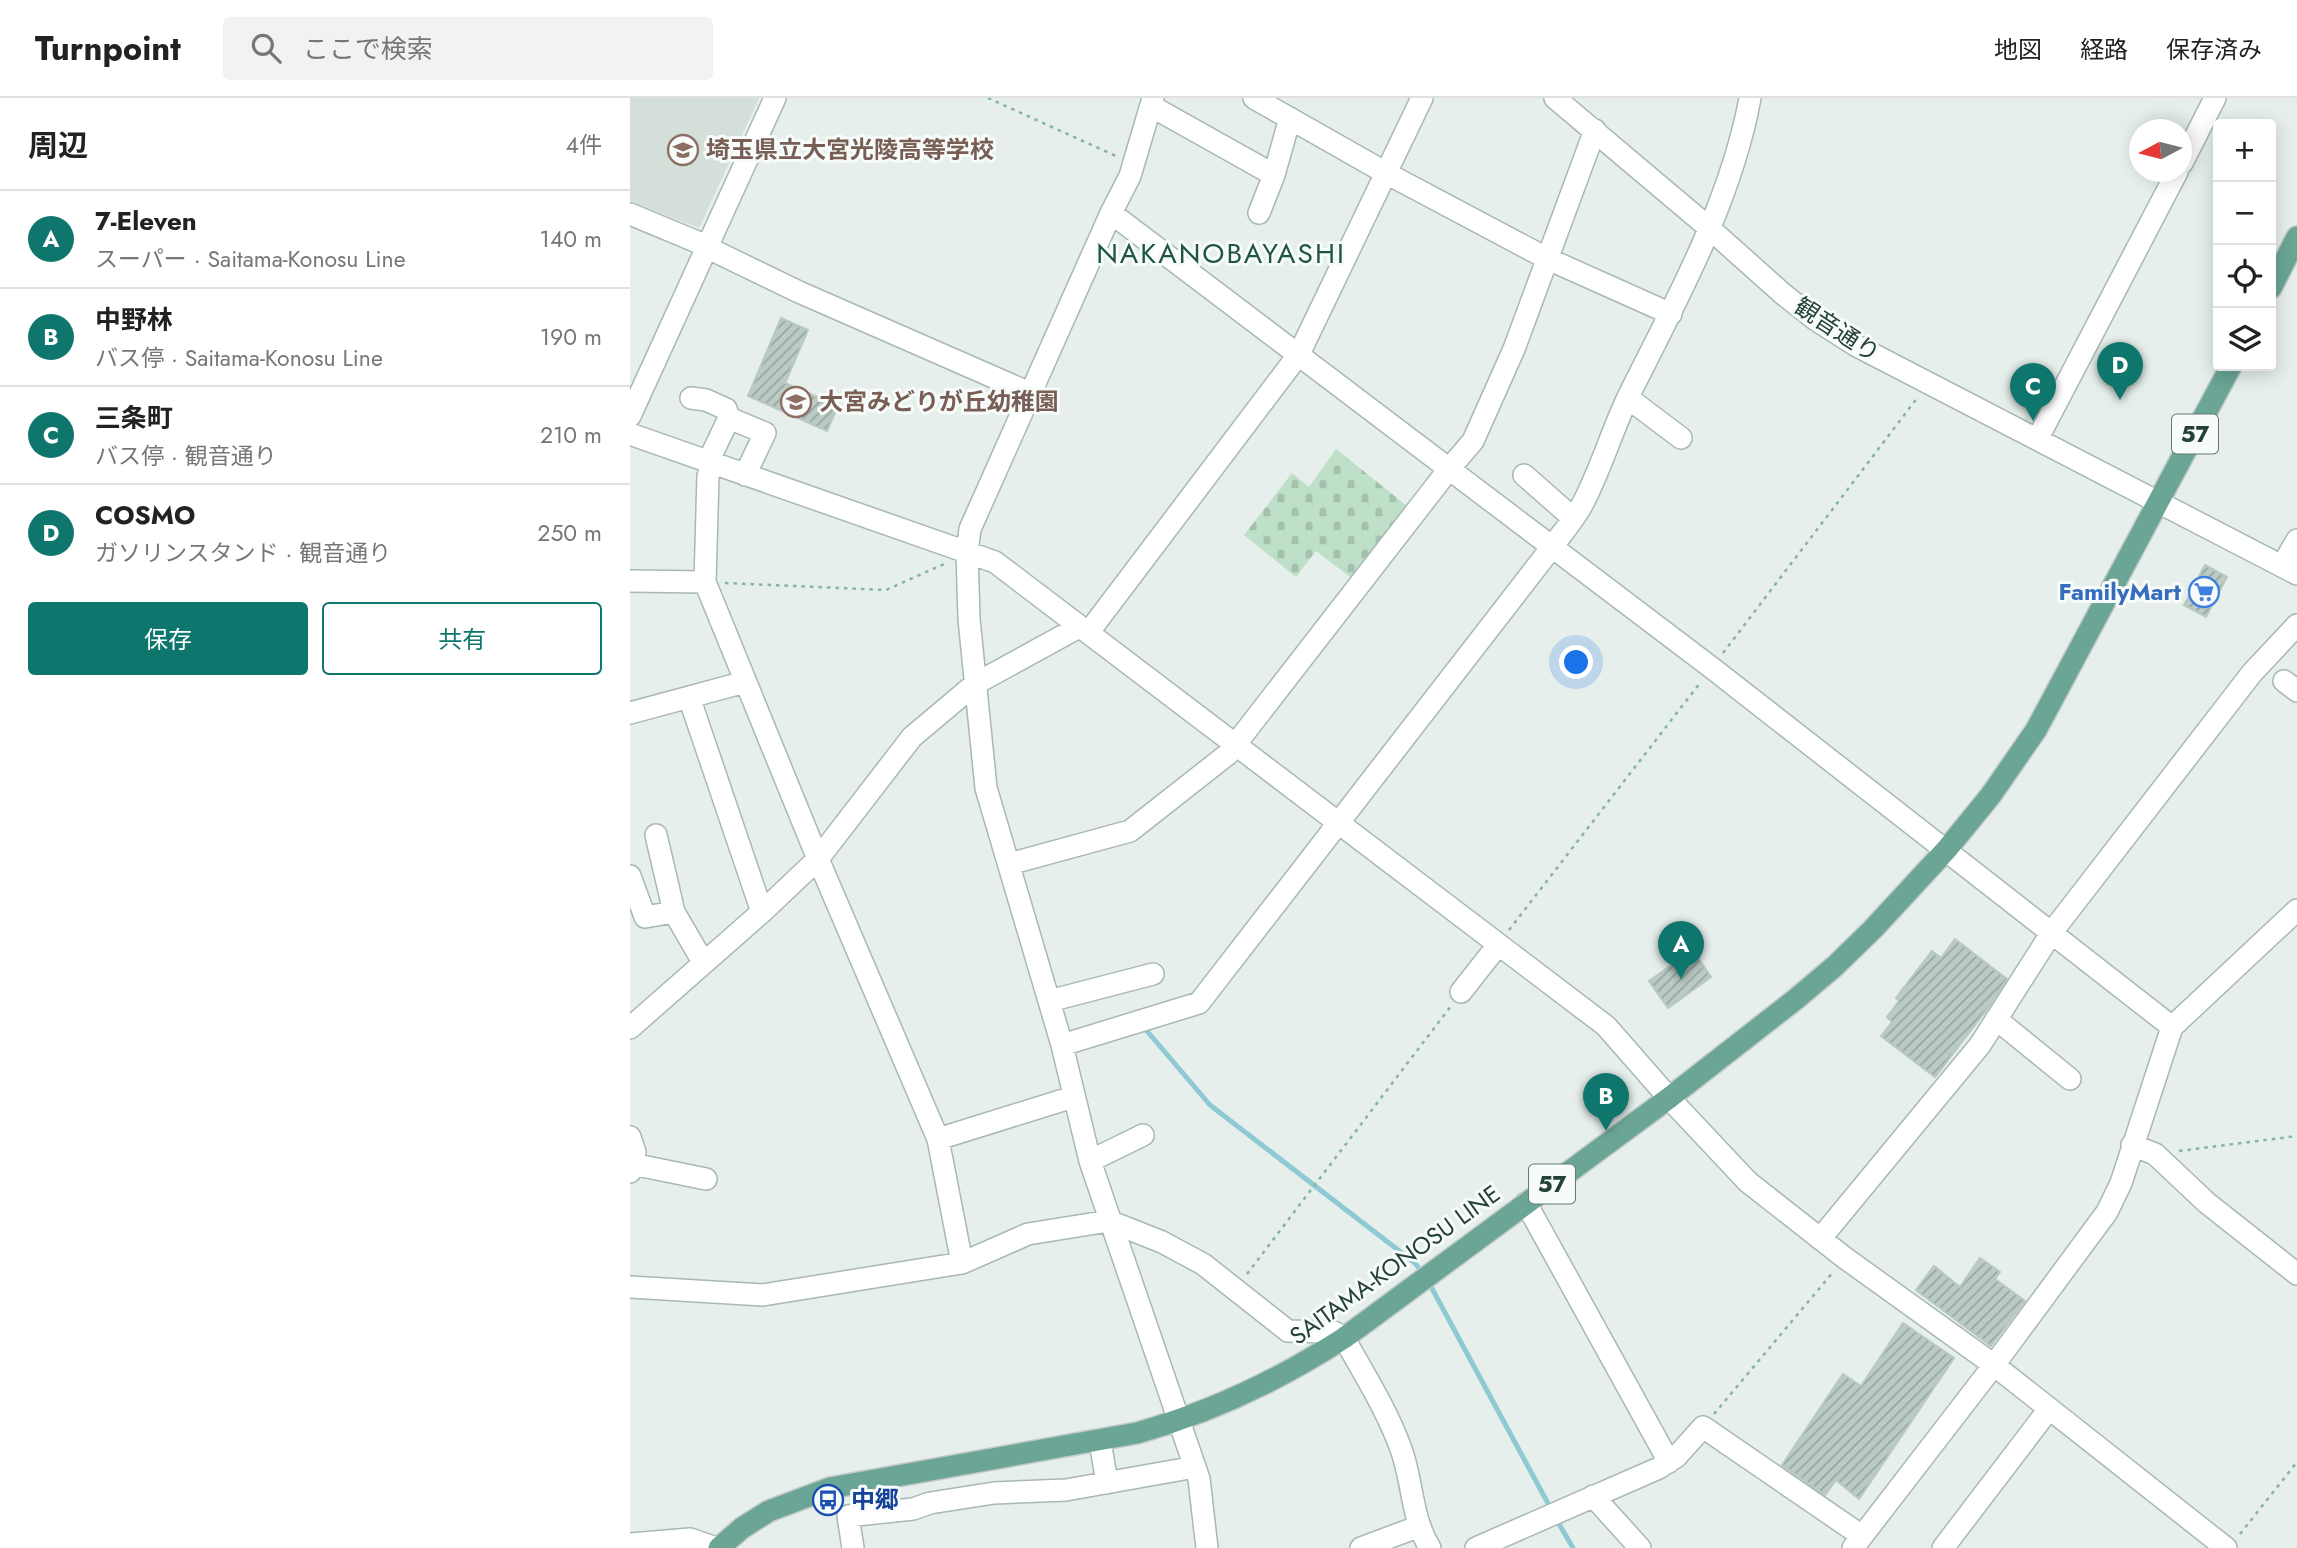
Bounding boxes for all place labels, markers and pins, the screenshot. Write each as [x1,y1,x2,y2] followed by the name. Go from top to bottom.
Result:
[706,132,994,167] place label: 埼玉県立大宮光陵高等学校
[666,133,700,167] school or university icon: 埼玉県立大宮光陵高等学校
[2097,342,2143,400] pin: D
[2010,363,2056,421] pin: C
[819,384,1059,419] place label: 大宮みどりが丘幼稚園
[779,385,813,419] school or university icon: 大宮みどりが丘幼稚園
[2058,574,2181,609] place label: FamilyMart
[2187,575,2221,609] supermarket icon: FamilyMart
[1658,921,1704,979] pin: A
[1583,1073,1629,1131] pin: B
[851,1482,899,1517] place label: 中郷
[811,1483,845,1517] bus stop icon: 中郷

